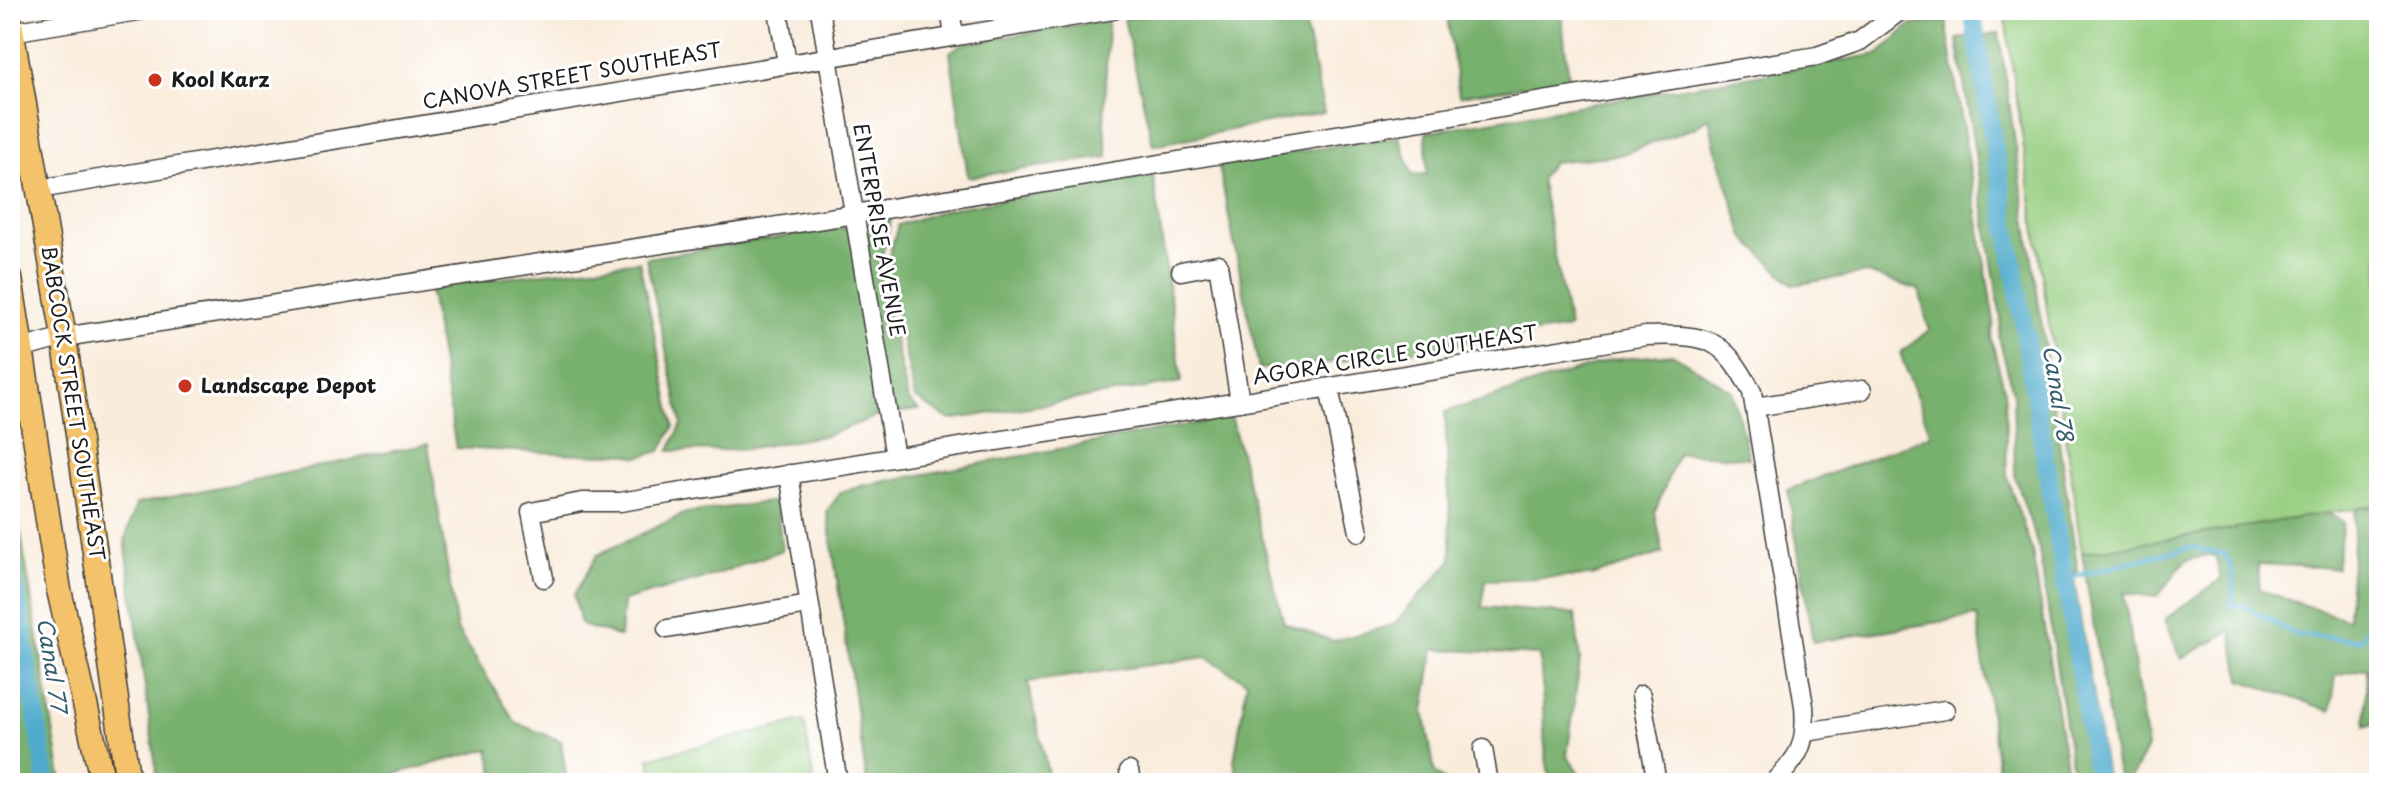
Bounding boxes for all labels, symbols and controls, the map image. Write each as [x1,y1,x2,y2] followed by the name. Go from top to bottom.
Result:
[420,34,724,116] street label: CANOVA STREET SOUTHEAST
[171,64,270,94] place label: Kool Karz
[146,71,164,89] marker: Kool Karz
[846,121,914,339] street label: ENTERPRISE AVENUE
[34,243,114,563] street label: BABCOCK STREET SOUTHEAST
[1250,317,1540,391] street label: AGORA CIRCLE SOUTHEAST
[2036,342,2084,445] water label: Canal 78
[201,370,377,400] place label: Landscape Depot
[176,377,194,395] marker: Landscape Depot
[30,615,78,719] water label: Canal 77

